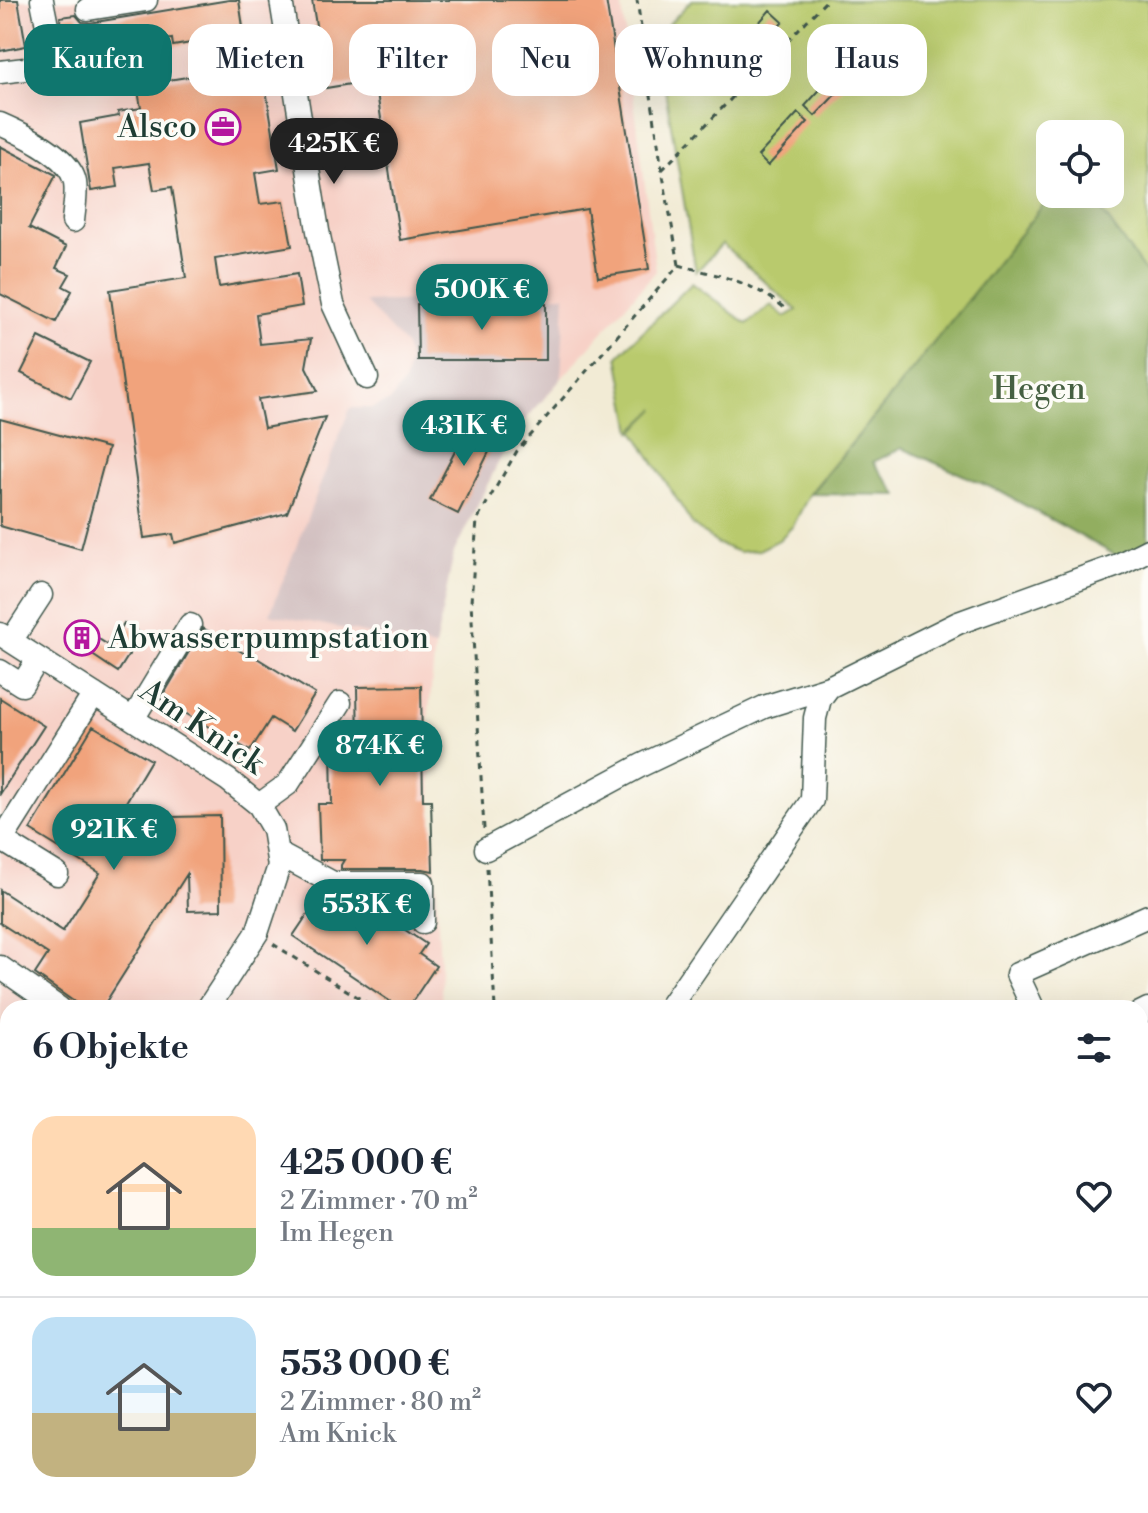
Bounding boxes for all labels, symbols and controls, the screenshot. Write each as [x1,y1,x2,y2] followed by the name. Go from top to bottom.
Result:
[24,24,172,96] chip: Kaufen
[188,24,333,96] chip: Mieten
[349,24,476,96] chip: Filter
[492,24,599,96] chip: Neu
[615,24,791,96] chip: Wohnung
[807,24,927,96] chip: Haus
[116,107,197,147] place label: Alsco
[204,108,242,146] office icon: Alsco
[269,118,399,186] pin: 425K €
[1036,120,1124,208] map controls
[1036,120,1124,208] button: locate
[288,128,380,160] text: 425K €
[417,264,547,332] pin: 500K €
[434,274,530,306] text: 500K €
[992,369,1086,409] park label: Hegen
[399,400,529,468] pin: 431K €
[420,410,508,442] text: 431K €
[107,618,429,658] place label: Abwasserpumpstation
[63,619,101,657] building icon: Abwasserpumpstation
[131,670,274,785] street label: Am Knick
[315,720,445,788] pin: 874K €
[335,730,425,762] text: 874K €
[49,804,179,872] pin: 921K €
[70,814,158,846] text: 921K €
[302,879,432,947] pin: 553K €
[322,889,412,921] text: 553K €
[1072,1026,1116,1070] icon: filters
[32,1027,189,1069] text: 6 Objekte
[280,1143,452,1185] text: 425 000 €
[96,1148,192,1244] icon: home
[1072,1174,1116,1218] icon: heart
[280,1185,478,1217] text: 2 Zimmer · 70 m²
[280,1217,394,1249] text: Im Hegen
[280,1344,450,1386] text: 553 000 €
[96,1349,192,1445] icon: home
[1072,1375,1116,1419] icon: heart
[280,1386,481,1418] text: 2 Zimmer · 80 m²
[280,1418,396,1450] text: Am Knick

